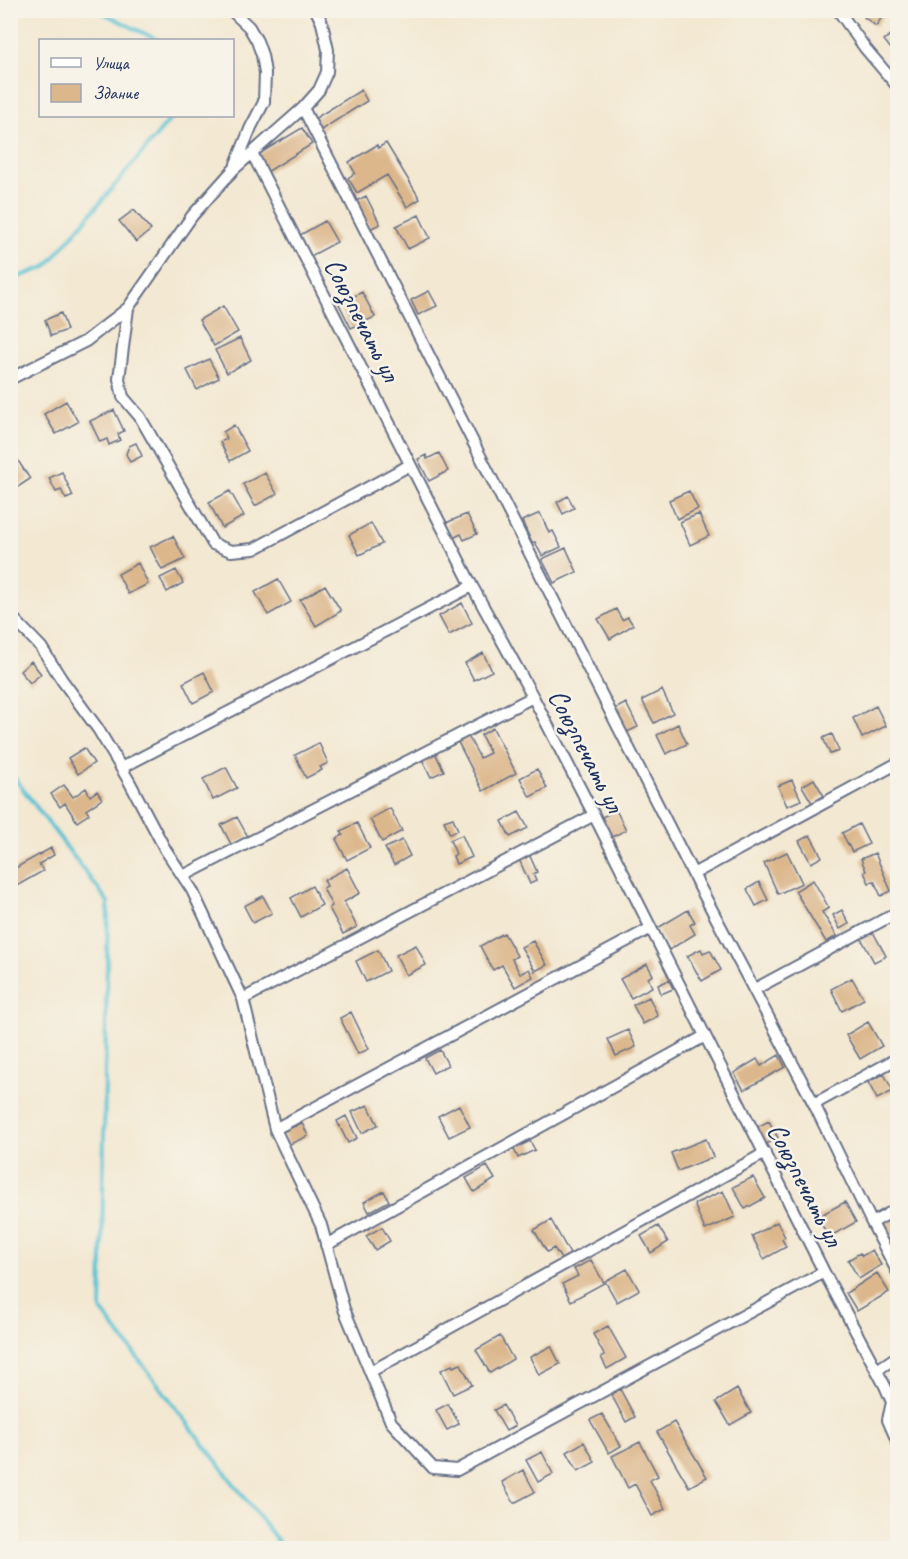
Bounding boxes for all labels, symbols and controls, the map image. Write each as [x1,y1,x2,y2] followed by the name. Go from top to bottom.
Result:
[39,39,234,117] legend
[93,52,130,74] text: Улица
[93,82,139,104] text: Здание
[316,252,409,389] street label: Союзпечать ул
[540,683,633,820] street label: Союзпечать ул
[759,1117,852,1254] street label: Союзпечать ул

